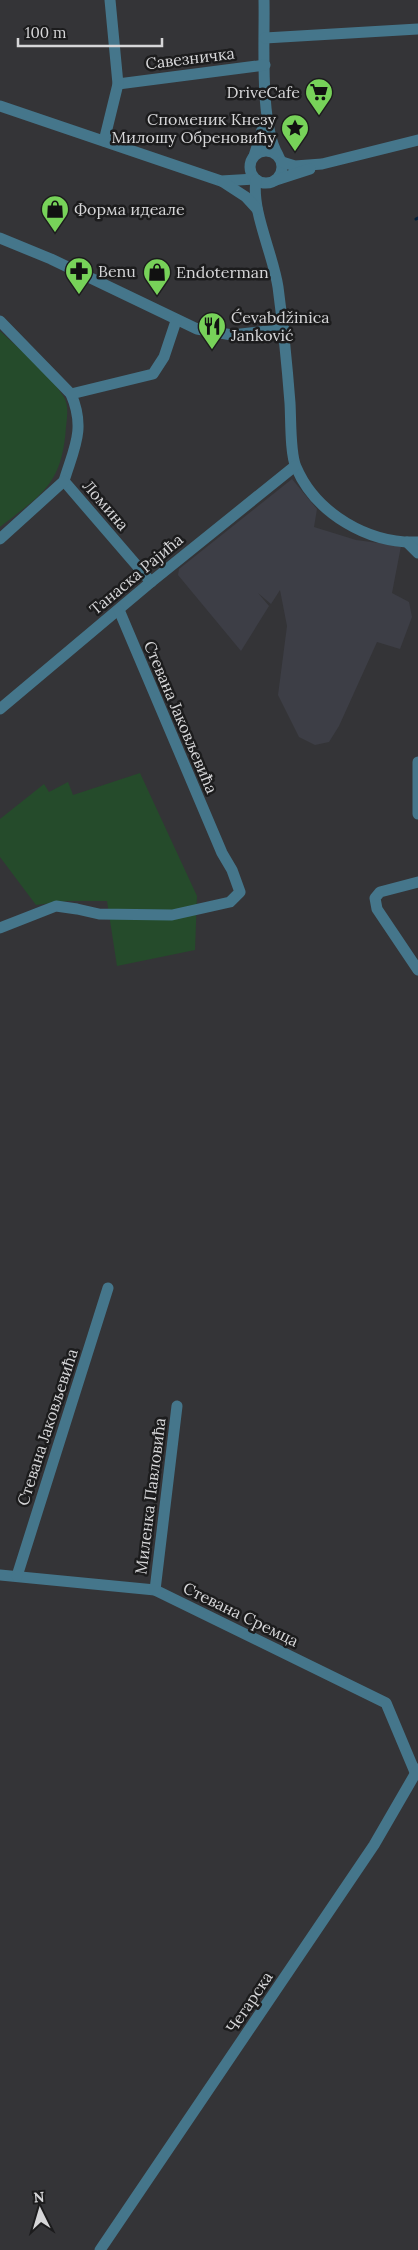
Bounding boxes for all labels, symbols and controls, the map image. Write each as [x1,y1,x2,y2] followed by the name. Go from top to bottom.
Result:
[18,15,161,47] scale bar
[25,23,66,42] text: 100 m
[144,43,236,73] street label: Савезничка
[304,77,334,116] supermarket icon: DriveCafe
[227,82,300,102] place label: DriveCafe
[111,109,277,147] place label: Споменик Кнезу Милошу Обреновићу
[280,113,310,152] place icon: Споменик Кнезу Милошу Обреновићу
[40,194,70,233] shop icon: Форма идеале
[74,199,185,219] place label: Форма идеале
[64,256,94,295] pharmacy icon: Benu
[142,257,172,296] shop icon: Endoterman
[98,261,136,281] place label: Benu
[176,262,269,282] place label: Endoterman
[230,307,329,345] place label: Ćevabdžinica Janković
[197,311,227,350] restaurant icon: Ćevabdžinica Janković
[79,476,133,534] street label: Ломина
[85,529,187,619] street label: Танаска Рајића
[140,638,222,796] street label: Стевана Јаковљевића
[12,1346,82,1508] street label: Стевана Јаковљевића
[130,1417,170,1575] street label: Миленка Павловића
[180,1577,302,1651] street label: Стевана Сремца
[221,1968,277,2036] street label: Чегарска
[15,2185,65,2235] north arrow
[33,2188,45,2206] text: N

